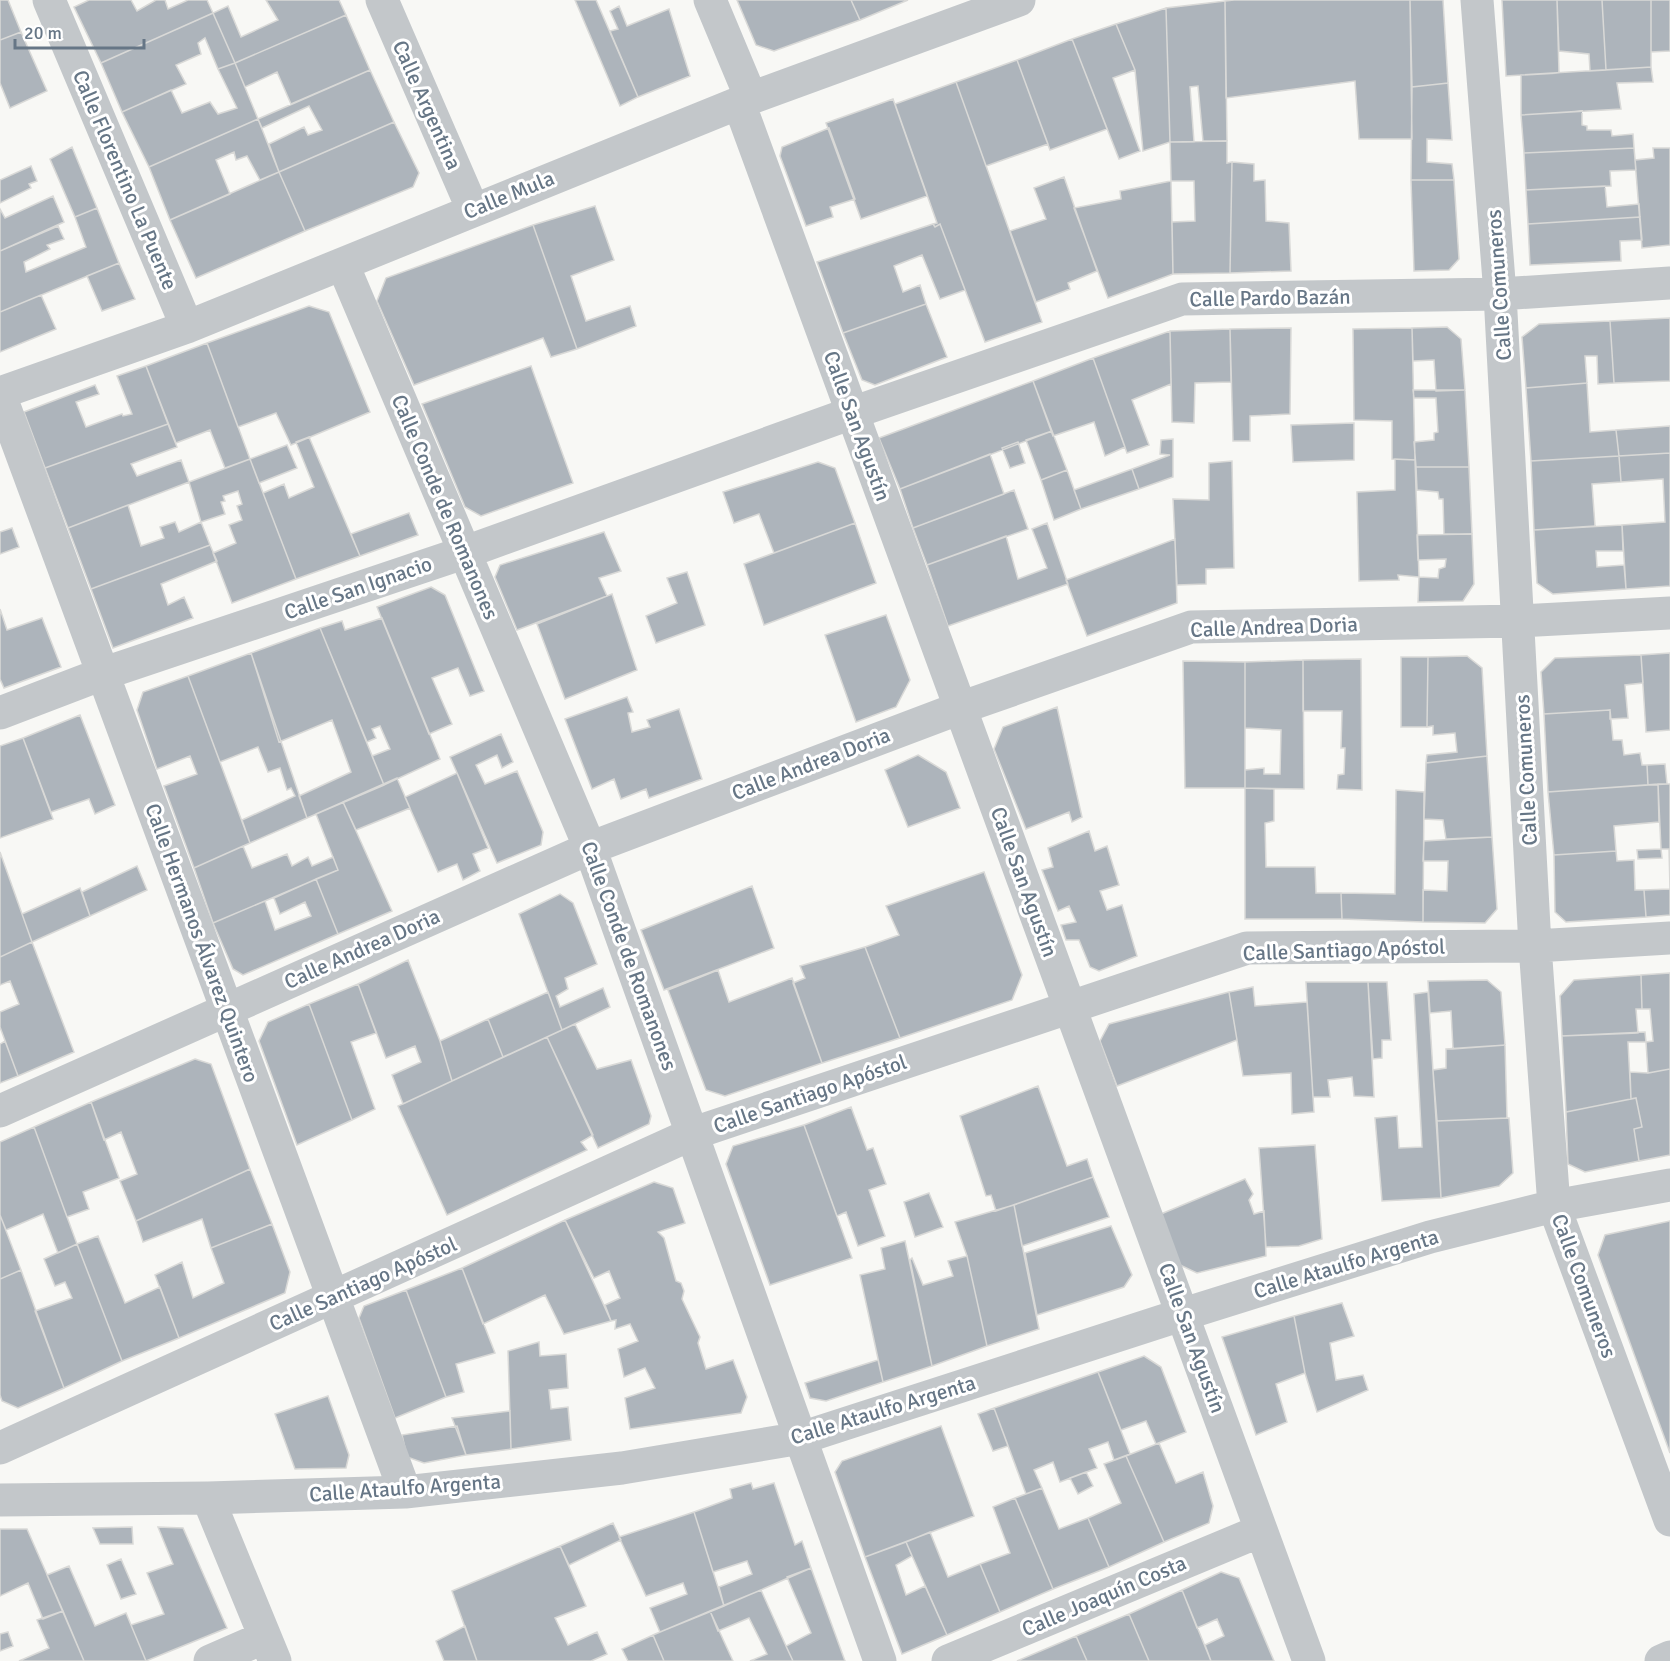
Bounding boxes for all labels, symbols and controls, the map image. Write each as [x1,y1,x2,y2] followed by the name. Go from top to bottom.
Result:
[15,12,144,50] scale bar
[24,22,62,44] text: 20 m
[387,36,467,174] street label: Calle Argentina
[67,66,183,294] street label: Calle Florentino La Puente
[460,165,558,225] street label: Calle Mula
[1481,209,1517,361] street label: Calle Comuneros
[1189,284,1351,312] street label: Calle Pardo Bazán
[818,347,896,505] street label: Calle San Agustín
[386,391,504,623] street label: Calle Conde de Romanones
[281,551,435,625] street label: Calle San Ignacio
[1190,611,1358,643] street label: Calle Andrea Doria
[1509,694,1543,846] street label: Calle Comuneros
[728,722,894,806] street label: Calle Andrea Doria
[139,800,265,1086] street label: Calle Hermanos Álvarez Quintero
[985,803,1063,961] street label: Calle San Agustín
[575,838,683,1074] street label: Calle Conde de Romanones
[280,903,444,995] street label: Calle Andrea Doria
[1242,933,1446,967] street label: Calle Santiago Apóstol
[710,1049,910,1139] street label: Calle Santiago Apóstol
[1546,1210,1622,1362] street label: Calle Comuneros
[1250,1224,1442,1304] street label: Calle Ataulfo Argenta
[265,1231,461,1337] street label: Calle Santiago Apóstol
[1153,1259,1231,1417] street label: Calle San Agustín
[787,1370,979,1450] street label: Calle Ataulfo Argenta
[308,1468,502,1508] street label: Calle Ataulfo Argenta
[1018,1550,1190,1642] street label: Calle Joaquín Costa

